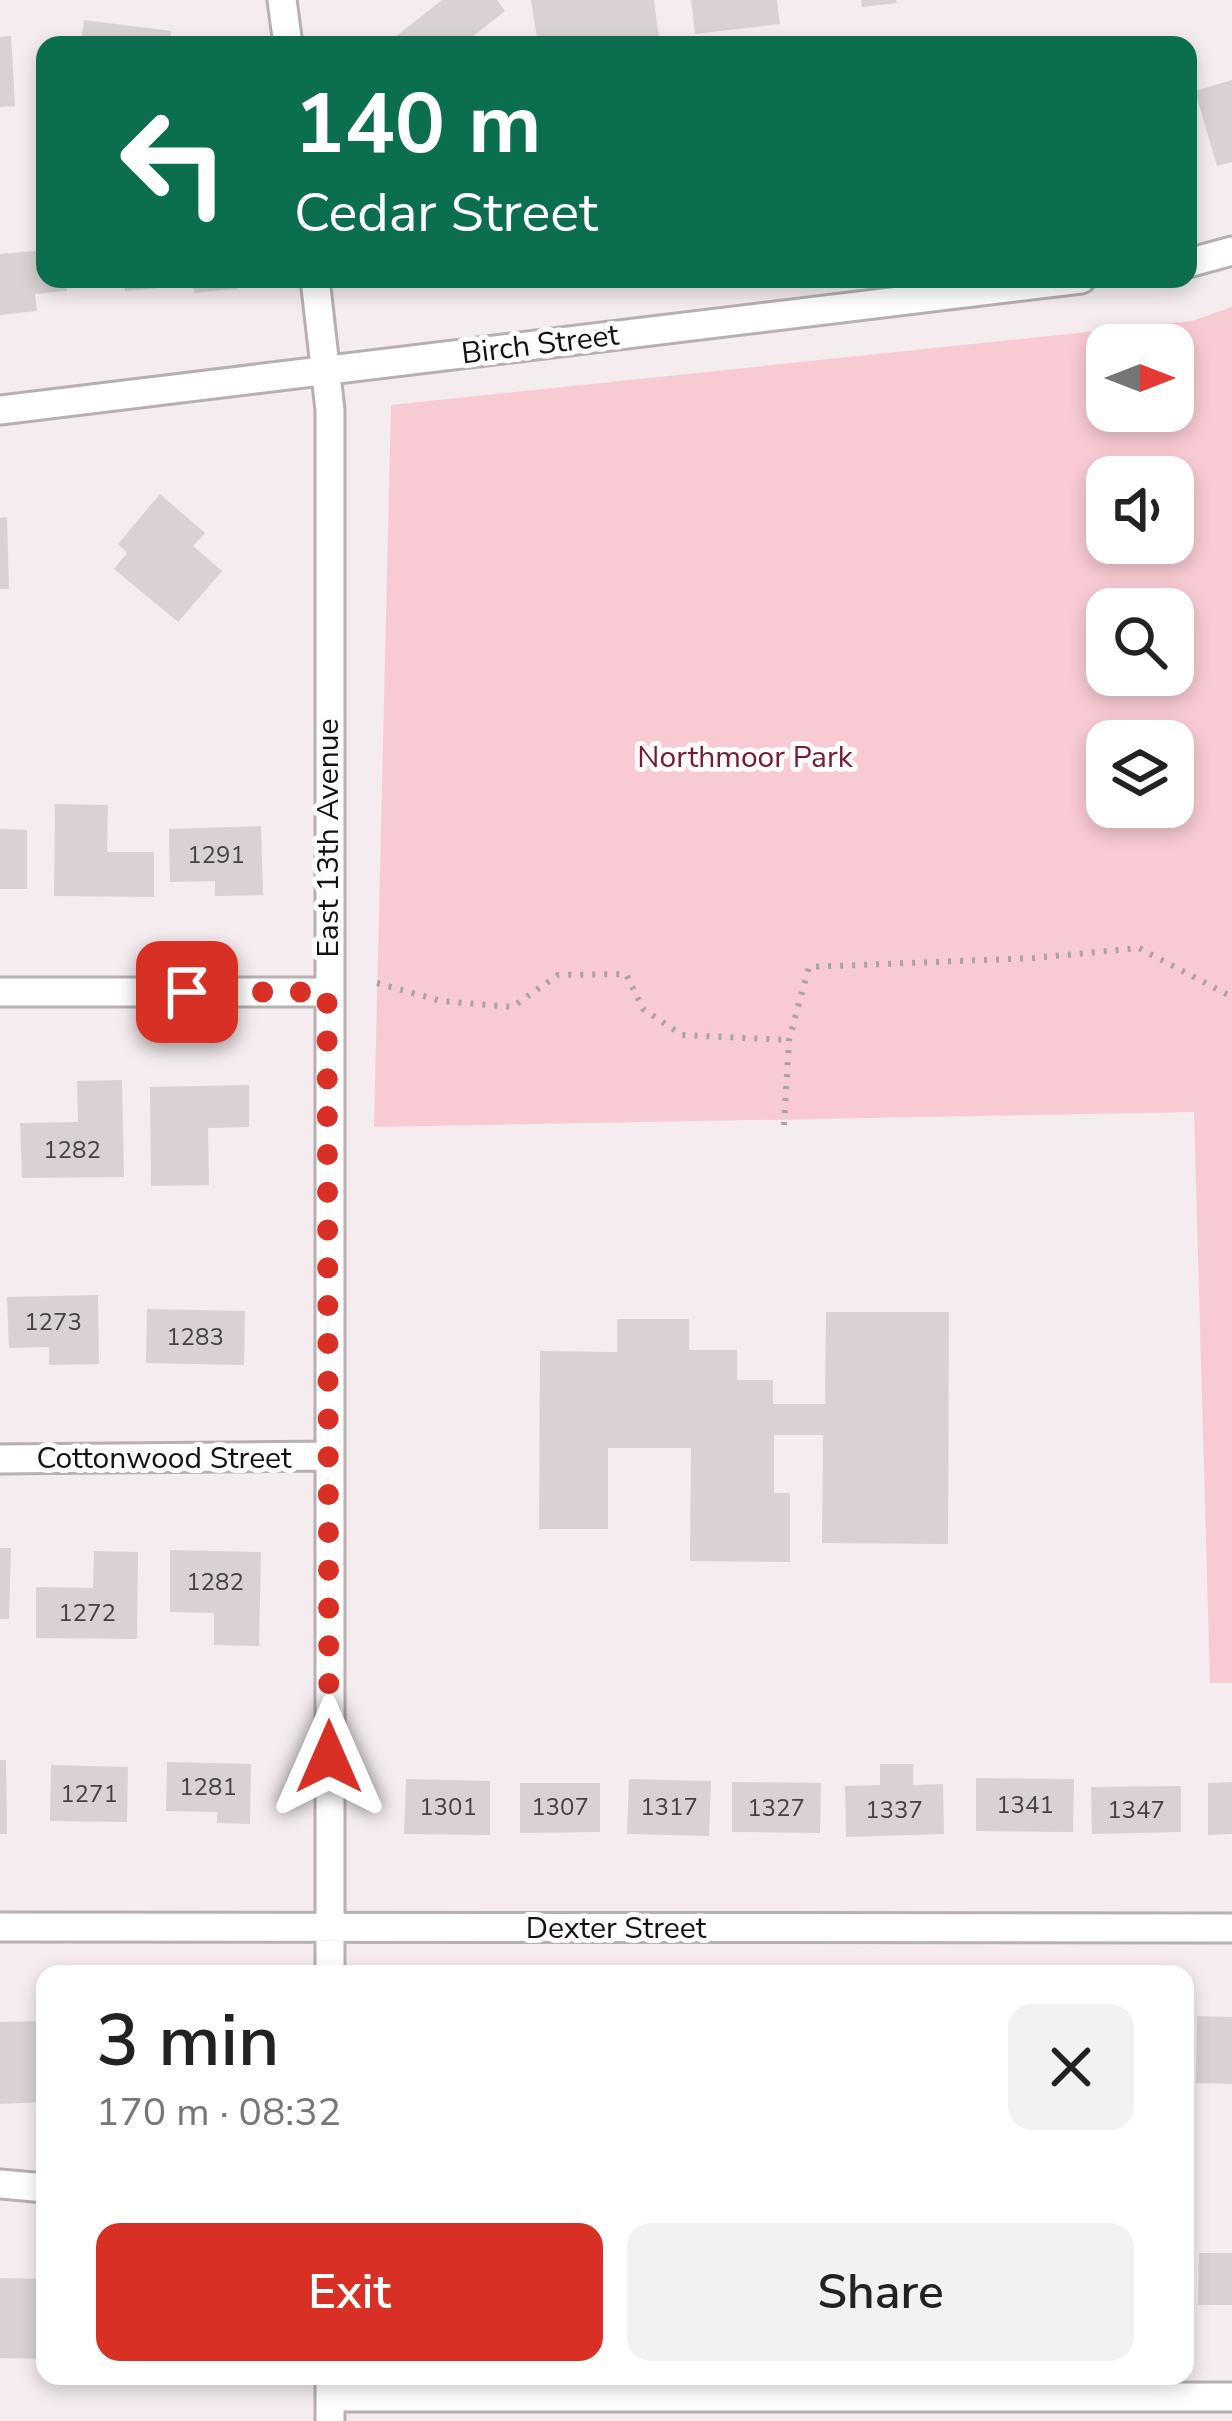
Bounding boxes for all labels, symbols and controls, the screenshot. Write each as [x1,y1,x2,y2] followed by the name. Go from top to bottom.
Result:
[294,67,542,182] text: 140 m
[96,84,252,240] icon: left
[294,176,598,250] text: Cedar Street
[459,314,622,374] street label: Birch Street
[1086,324,1194,432] north arrow
[1086,324,1194,828] map controls
[1086,456,1194,564] button: sound
[1086,588,1194,696] button: search
[308,719,349,958] street label: East 13th Avenue
[1086,720,1194,828] button: layers
[637,737,854,778] park label: Northmoor Park
[187,839,245,871] house number: 1291
[136,941,238,1043] pin
[154,959,220,1025] icon: arrive
[43,1134,101,1166] house number: 1282
[24,1306,82,1338] house number: 1273
[166,1321,224,1353] house number: 1283
[36,1438,292,1479] street label: Cottonwood Street
[186,1566,244,1598] house number: 1282
[58,1597,116,1629] house number: 1272
[266,1694,392,1820] position arrow
[179,1771,237,1803] house number: 1281
[60,1778,118,1810] house number: 1271
[996,1789,1054,1821] house number: 1341
[419,1791,477,1823] house number: 1301
[531,1791,589,1823] house number: 1307
[640,1791,698,1823] house number: 1317
[747,1792,805,1824] house number: 1327
[865,1794,923,1826] house number: 1337
[1107,1794,1165,1826] house number: 1347
[526,1908,707,1949] street label: Dexter Street
[96,1992,279,2090] text: 3 min
[1008,2004,1134,2130] button: close
[96,2086,341,2139] text: 170 m · 08:32
[96,2223,603,2361] button: Exit
[627,2223,1134,2361] button: Share

